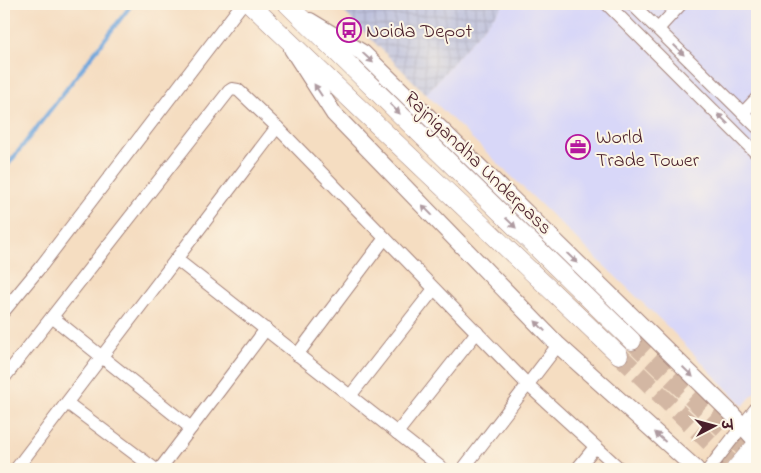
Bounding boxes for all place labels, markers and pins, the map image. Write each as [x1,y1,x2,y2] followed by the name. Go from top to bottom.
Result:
[336,17,362,43] bus stop icon: Noida Depot
[366,18,472,47] place label: Noida Depot
[596,124,700,176] place label: World Trade Tower
[565,134,591,160] office icon: World Trade Tower

